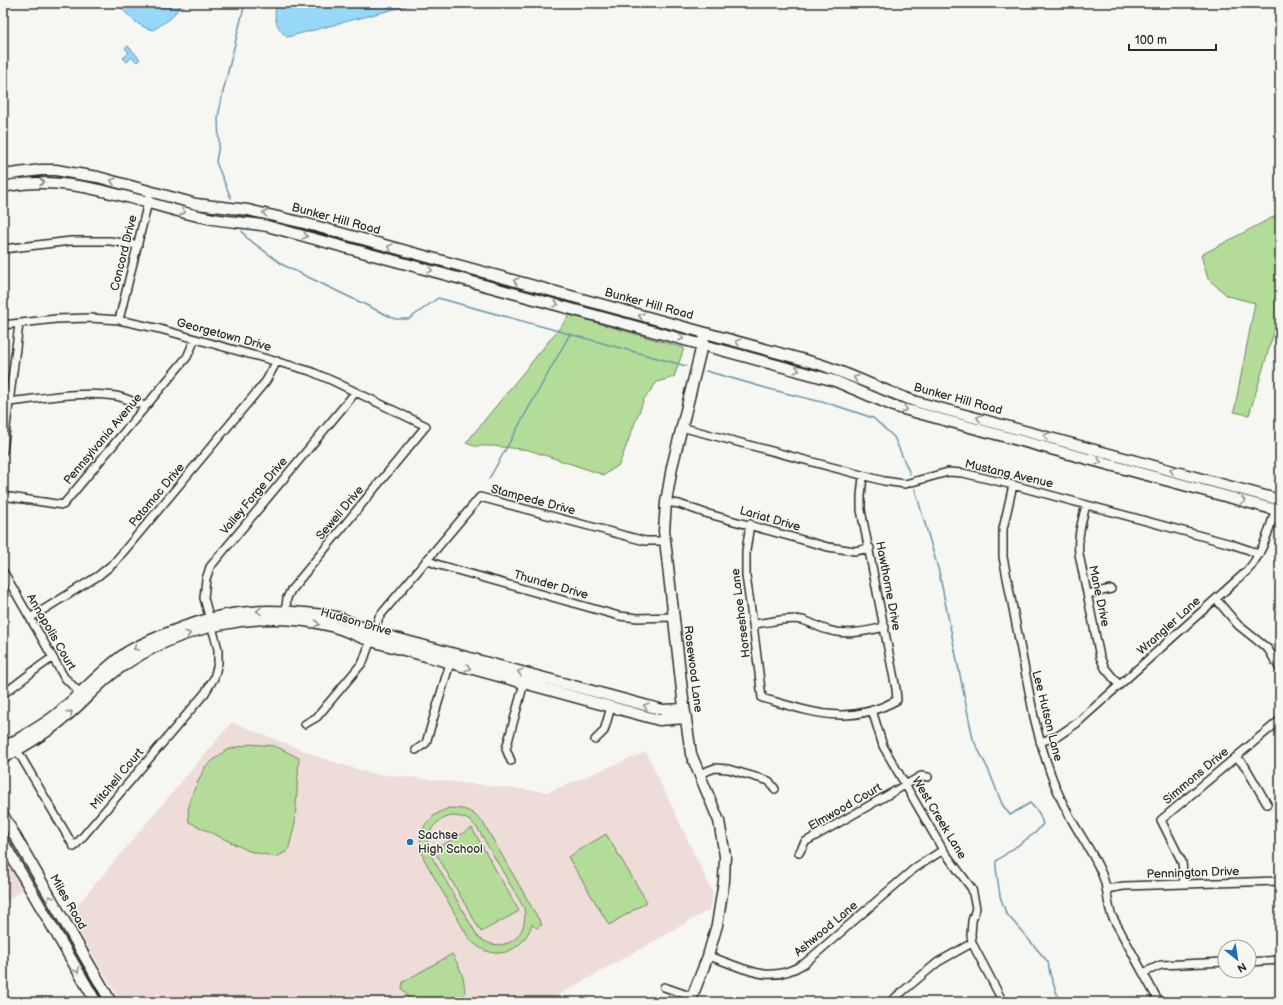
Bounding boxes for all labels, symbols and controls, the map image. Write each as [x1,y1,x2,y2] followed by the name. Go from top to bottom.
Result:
[1129,26,1216,52] scale bar
[1135,33,1167,48] text: 100 m
[110,177,117,186] one-way arrow
[39,178,45,186] one-way arrow
[290,200,382,238] street label: Bunker Hill Road
[179,207,186,216] one-way arrow
[262,210,268,218] one-way arrow
[107,213,141,293] street label: Concord Drive
[301,231,308,240] one-way arrow
[387,243,394,252] one-way arrow
[426,265,433,274] one-way arrow
[512,278,519,286] one-way arrow
[603,285,695,323] street label: Bunker Hill Road
[552,299,559,308] one-way arrow
[638,312,645,321] one-way arrow
[175,315,273,355] street label: Georgetown Drive
[677,333,684,342] one-way arrow
[734,338,741,347] one-way arrow
[793,365,800,374] one-way arrow
[853,375,861,383] one-way arrow
[912,380,1004,418] street label: Bunker Hill Road
[61,390,145,488] street label: Pennsylvania Avenue
[901,404,908,413] one-way arrow
[976,414,983,423] one-way arrow
[1043,433,1049,441] one-way arrow
[217,454,291,538] street label: Valley Forge Drive
[963,457,1055,491] street label: Mustang Avenue
[1095,457,1102,466] one-way arrow
[126,460,188,530] street label: Potomac Drive
[1168,466,1175,475] one-way arrow
[489,482,577,518] street label: Stampede Drive
[313,483,367,543] street label: Sewell Drive
[1239,496,1246,505] one-way arrow
[738,503,802,535] street label: Lariat Drive
[872,540,904,632] street label: Hawthorne Drive
[1085,564,1113,628] street label: Mane Drive
[512,567,590,603] street label: Thunder Drive
[728,567,754,659] street label: Horseshoe Lane
[23,591,79,673] street label: Annapolis Court
[1134,594,1204,658] street label: Wrangler Lane
[319,605,393,639] street label: Hudson Drive
[256,607,262,615] one-way arrow
[313,619,320,627] one-way arrow
[680,625,706,713] street label: Rosewood Lane
[185,630,192,639] one-way arrow
[132,643,140,651] one-way arrow
[465,663,471,671] one-way arrow
[517,668,524,676] one-way arrow
[1028,669,1066,763] street label: Lee Hutson Lane
[643,702,649,710] one-way arrow
[65,710,73,718] one-way arrow
[1160,744,1232,808] street label: Simmons Drive
[87,745,147,813] street label: Mitchell Court
[909,774,969,862] street label: West Creek Lane
[806,780,885,834] street label: Elmwood Court
[418,828,483,857] place label: Sachse High School
[405,837,415,847] marker: Sachse High School
[1146,864,1240,882] street label: Pennington Drive
[46,872,90,932] street label: Miles Road
[48,895,55,902] one-way arrow
[791,898,861,960] street label: Ashwood Lane
[1217,939,1257,979] north arrow
[1235,960,1249,975] text: N
[73,966,80,973] one-way arrow

